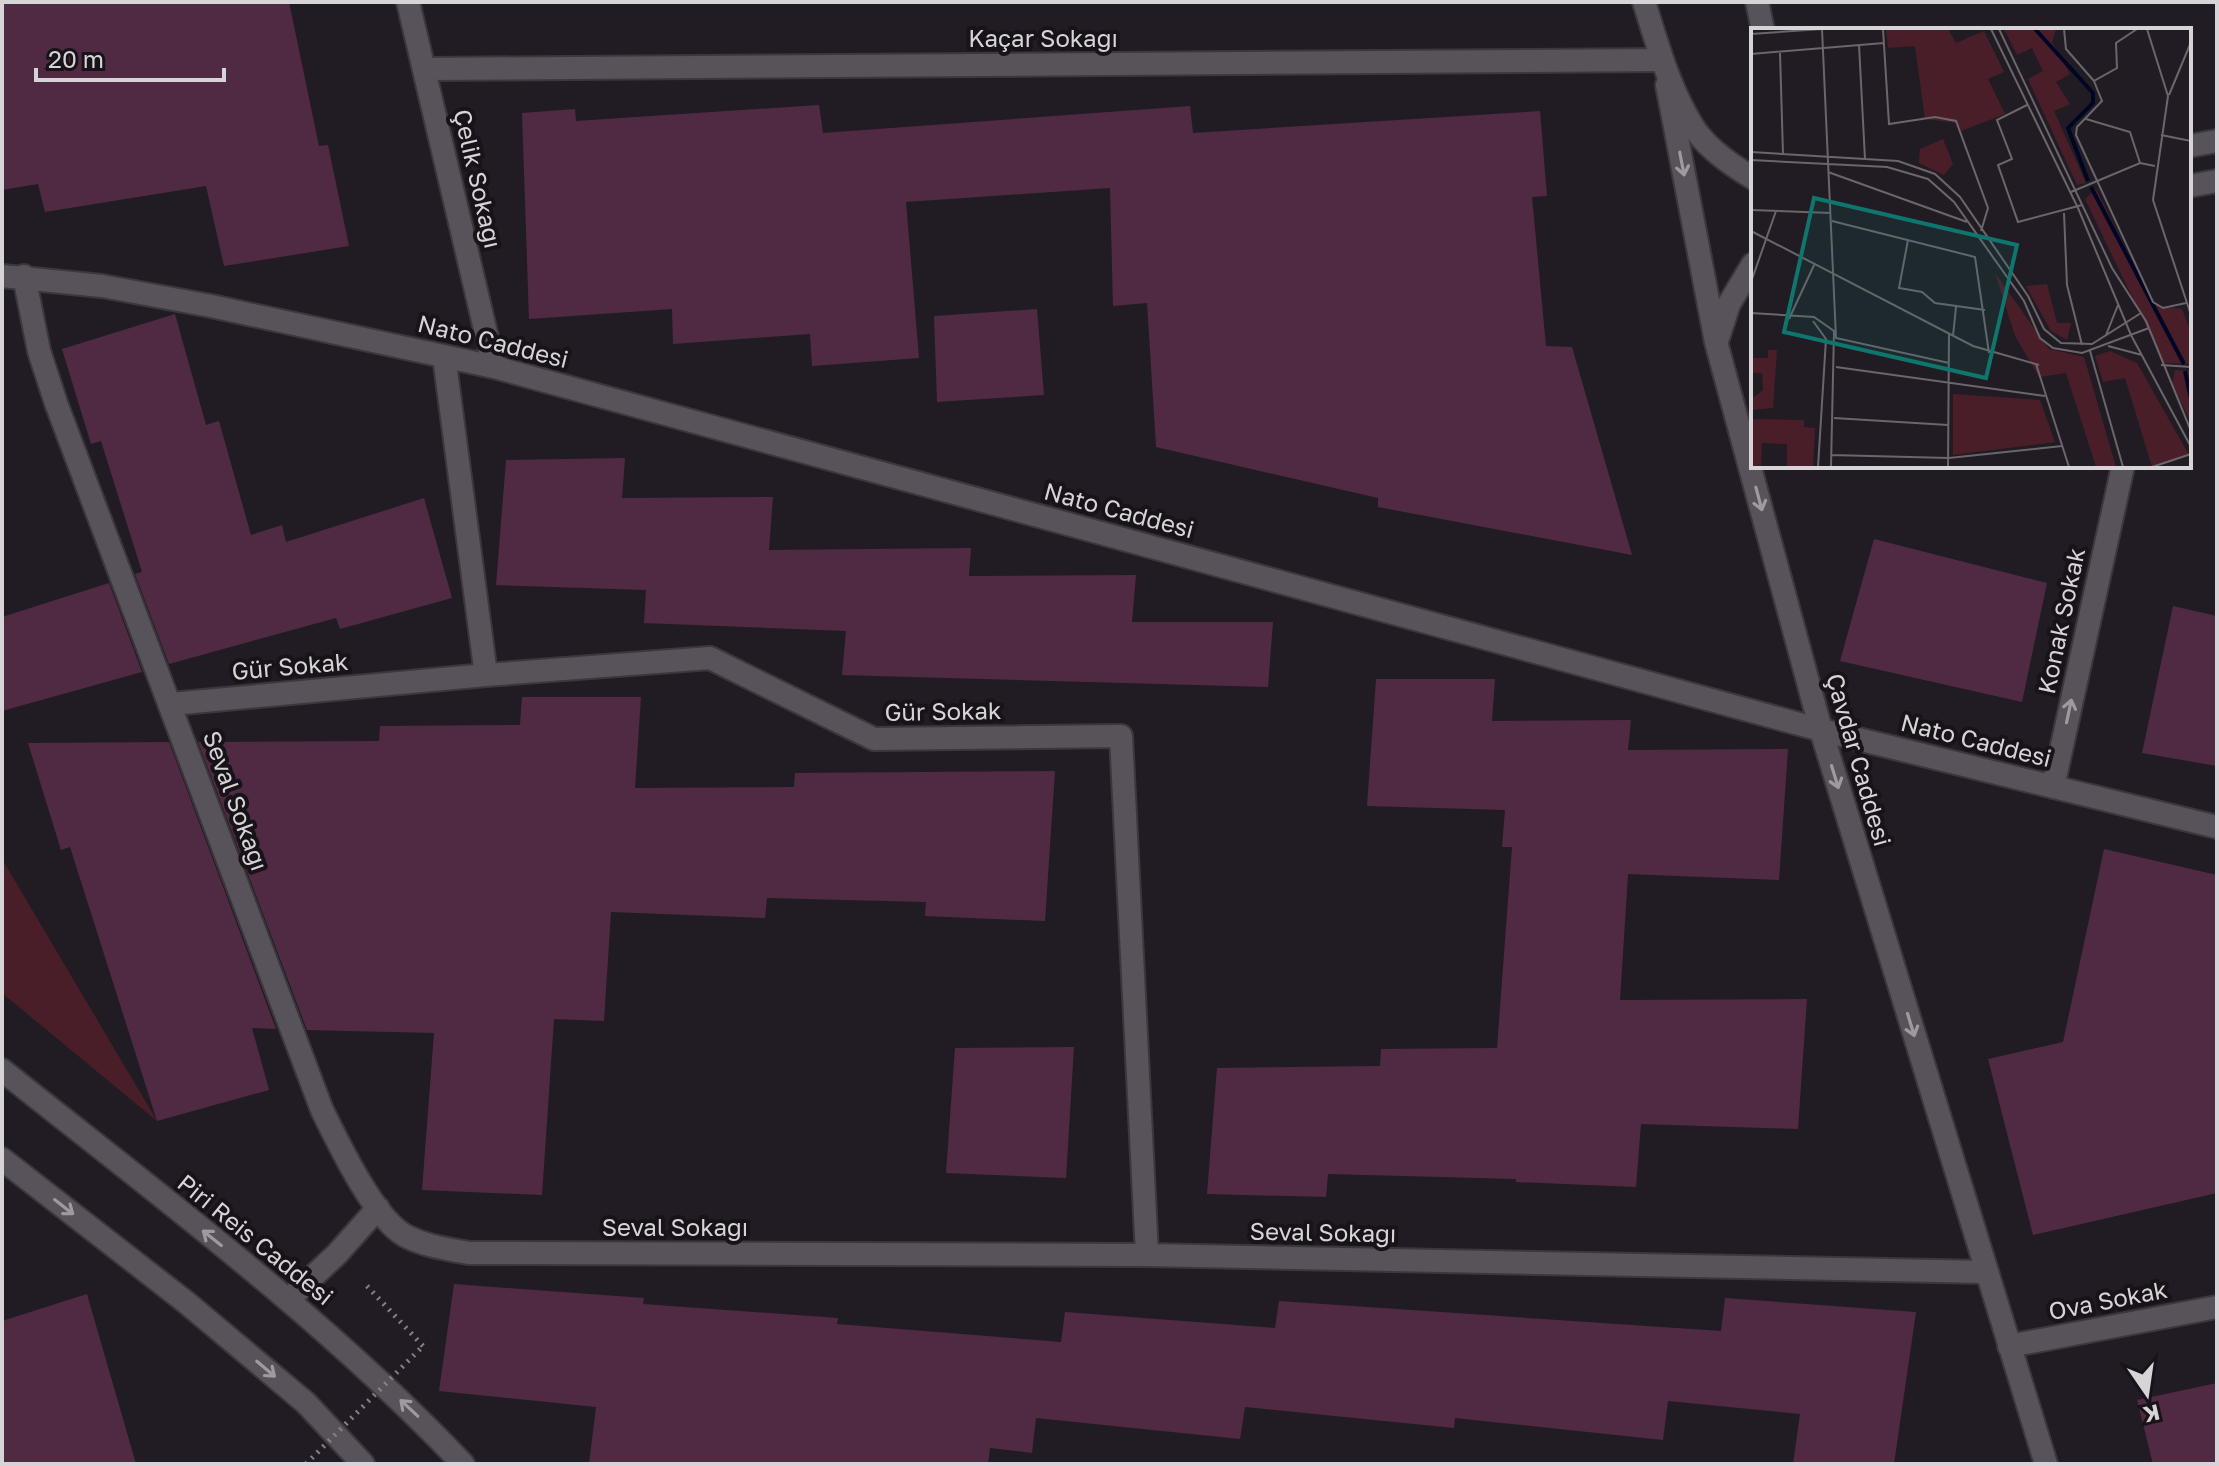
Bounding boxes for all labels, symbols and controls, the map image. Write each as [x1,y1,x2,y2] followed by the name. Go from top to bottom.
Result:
[968,23,1118,52] street label: Kaçar Sokağı
[1751,28,2191,468] inset map
[36,32,224,82] scale bar
[48,44,104,73] text: 20 m
[448,106,509,251] street label: Çelik Sokağı
[1676,151,1691,176] one-way arrow
[415,308,572,373] street label: Nato Caddesi
[1041,476,1198,543] street label: Nato Caddesi
[1752,486,1767,512] one-way arrow
[2031,545,2090,696] street label: Konak Sokak
[230,646,349,685] street label: Gür Sokak
[1821,670,1898,849] street label: Çavdar Caddesi
[884,695,1002,726] street label: Gür Sokak
[2062,698,2077,724] one-way arrow
[1898,707,2055,772] street label: Nato Caddesi
[198,727,275,874] street label: Seval Sokağı
[1828,763,1843,789] one-way arrow
[1904,1012,1919,1038] one-way arrow
[172,1167,340,1310] street label: Piri Reis Caddesi
[52,1198,74,1215] one-way arrow
[602,1212,748,1241] street label: Seval Sokağı
[1249,1216,1397,1247] street label: Seval Sokağı
[202,1229,223,1247] one-way arrow
[2046,1274,2170,1325] street label: Ova Sokak
[2107,1354,2187,1434] north arrow
[256,1360,276,1378] one-way arrow
[400,1399,419,1418] one-way arrow
[2141,1399,2162,1429] text: K

